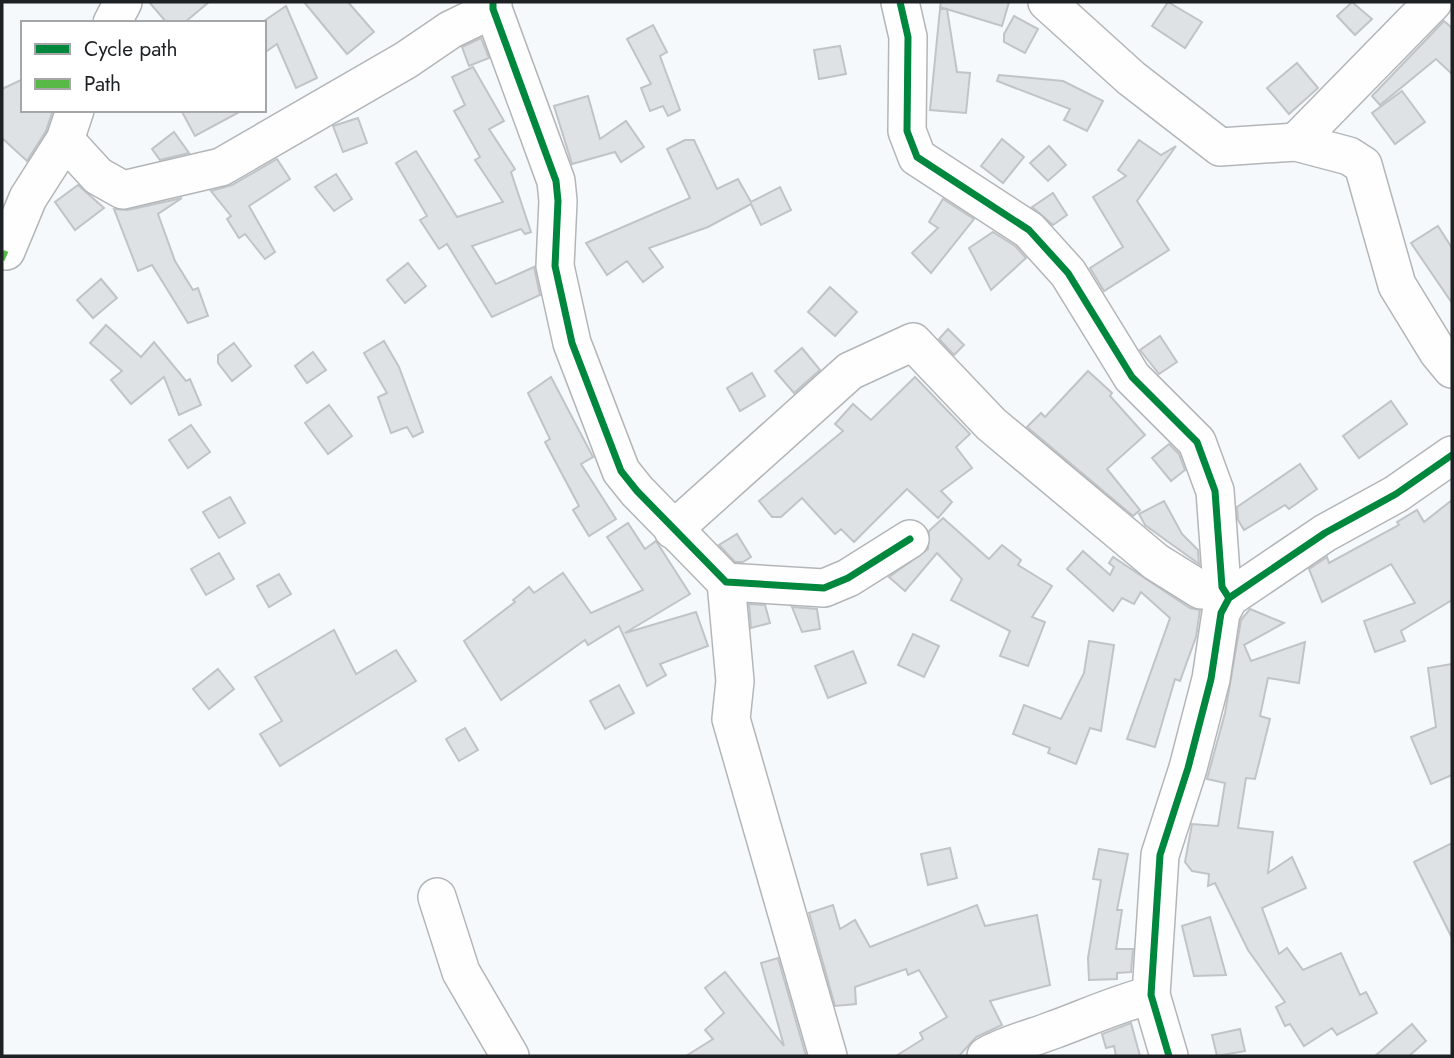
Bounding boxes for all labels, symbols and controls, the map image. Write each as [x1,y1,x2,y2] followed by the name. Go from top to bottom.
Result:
[21,21,266,112] legend
[84,34,177,64] text: Cycle path
[84,69,121,99] text: Path

